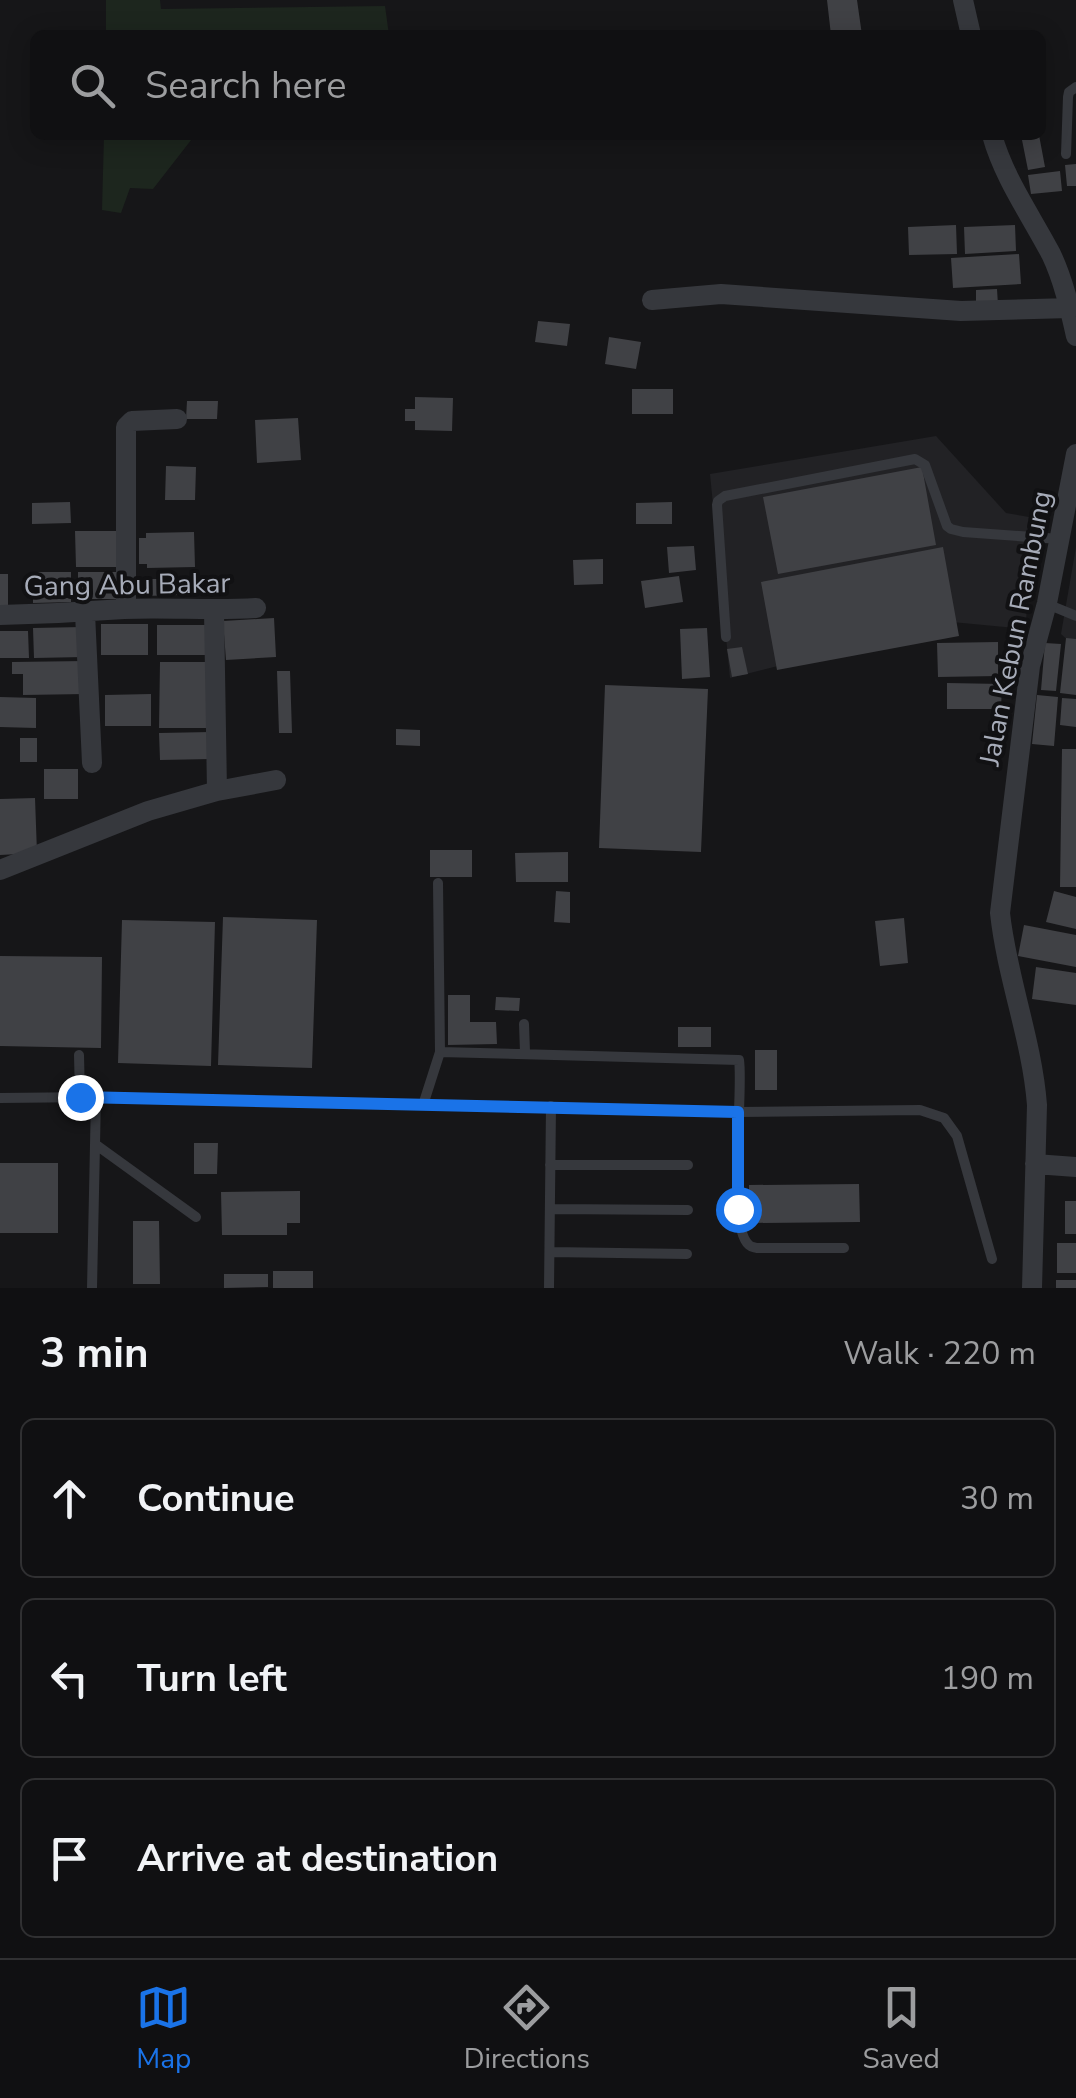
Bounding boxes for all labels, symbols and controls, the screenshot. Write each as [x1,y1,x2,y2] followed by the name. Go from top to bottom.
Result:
[30,30,1046,140] search box
[65,58,120,113] icon: search
[145,60,346,111] text: Search here
[971,488,1061,770] street label: Jalan Kebun Rambung
[23,564,231,606] street label: Gang Abu Bakar
[58,1075,104,1121] route end
[716,1187,762,1233] route start
[40,1325,149,1382] text: 3 min
[843,1332,1036,1375] text: Walk · 220 m
[42,1471,97,1526] icon: ahead
[137,1473,295,1524] text: Continue
[960,1477,1034,1520] text: 30 m
[42,1651,97,1706] icon: left
[137,1653,287,1704] text: Turn left
[941,1657,1034,1700] text: 190 m
[42,1831,97,1886] icon: arrive
[137,1833,498,1884] text: Arrive at destination
[136,1980,191,2078] tab: Map
[464,1980,590,2078] tab: Directions
[862,1980,940,2078] tab: Saved

